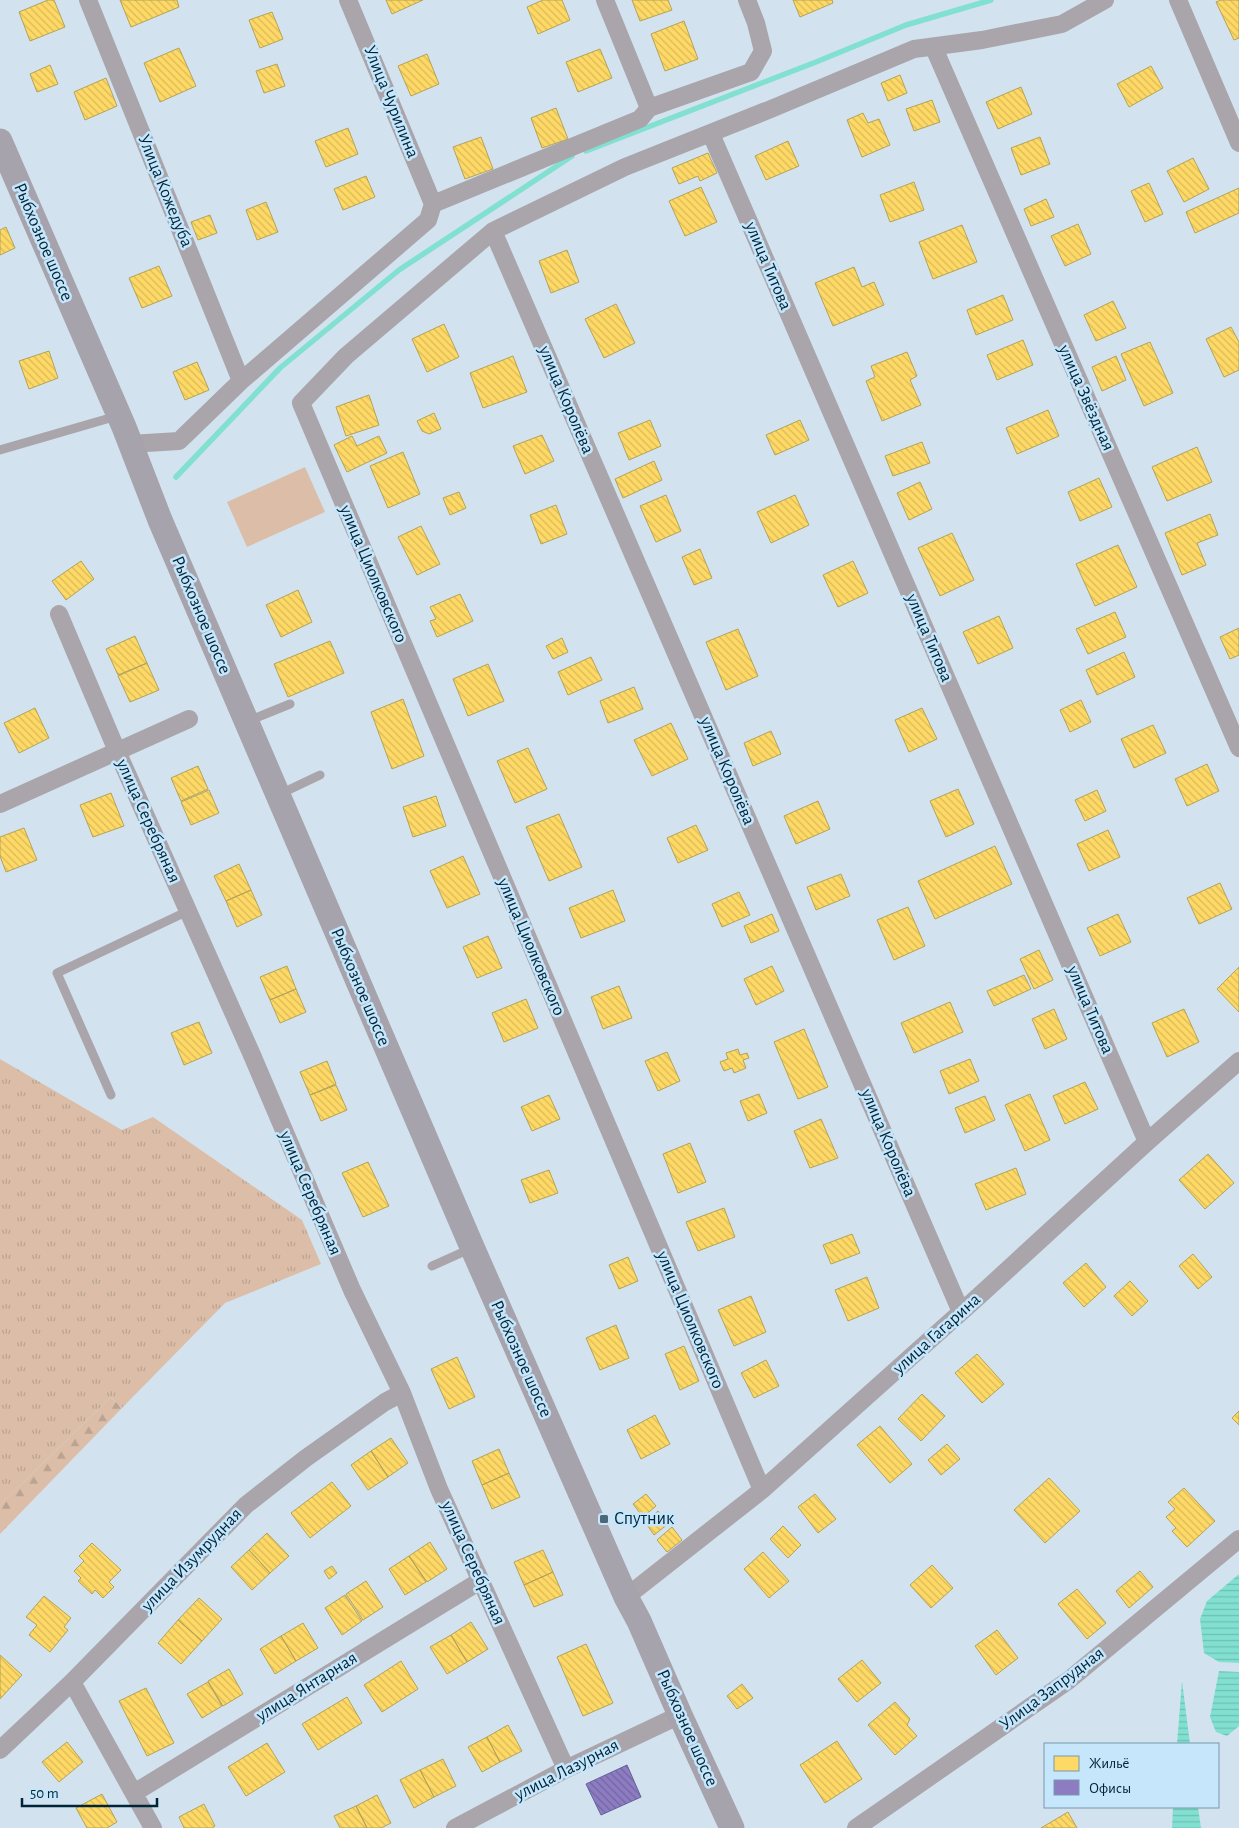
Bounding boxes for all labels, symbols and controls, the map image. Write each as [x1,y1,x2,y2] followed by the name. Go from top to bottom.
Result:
[360,43,422,161] street label: Улица Чурилина
[134,132,197,250] street label: Улица Кожедуба
[10,180,77,304] street label: Рыбхозное шоссе
[741,218,795,313] street label: улица Титова
[1054,341,1117,454] street label: улица Звёздная
[535,342,597,457] street label: улица Королёва
[336,502,410,645] street label: улица Циолковского
[168,553,235,677] street label: Рыбхозное шоссе
[902,590,956,685] street label: улица Титова
[696,713,758,828] street label: улица Королёва
[112,755,184,886] street label: улица Серебряная
[494,875,568,1018] street label: улица Циолковского
[327,925,394,1049] street label: Рыбхозное шоссе
[1063,962,1117,1057] street label: улица Титова
[857,1085,919,1200] street label: улица Королёва
[275,1127,345,1258] street label: улица Серебряная
[653,1248,727,1391] street label: улица Циолковского
[889,1290,984,1378] street label: улица Гагарина
[487,1297,556,1420] street label: Рыбхозное шоссе
[437,1497,509,1628] street label: улица Серебряная
[138,1505,246,1616] street label: улица Изумрудная
[614,1510,675,1528] place label: Спутник
[598,1513,610,1525] marker: Спутник
[996,1644,1108,1734] street label: Улица Запрудная
[253,1649,361,1726] street label: улица Янтарная
[653,1666,722,1789] street label: Рыбхозное шоссе
[511,1736,622,1804] street label: улица Лазурная
[1044,1743,1219,1808] legend
[1089,1756,1129,1771] text: Жильё
[22,1776,158,1808] scale bar
[1089,1781,1131,1796] text: Офисы
[30,1786,59,1801] text: 50 m

